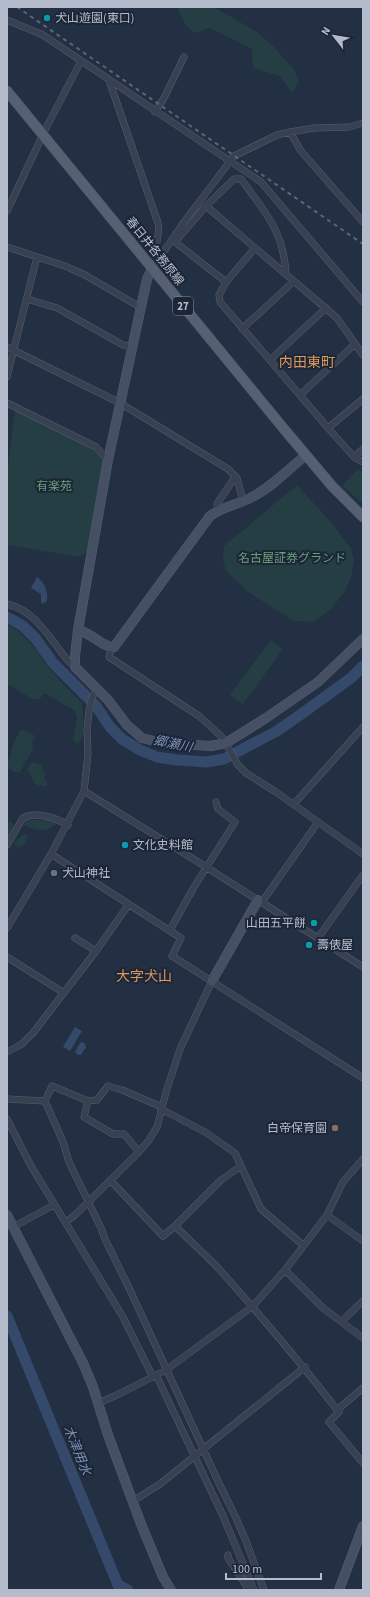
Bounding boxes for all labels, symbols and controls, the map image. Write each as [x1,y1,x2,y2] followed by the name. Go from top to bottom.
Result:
[55,10,134,27] place label: 犬山遊園(東口)
[42,13,52,23] marker: 犬山遊園(東口)
[314,16,354,56] north arrow
[318,24,334,38] text: N
[122,213,188,289] street label: 春日井各務原線
[173,297,193,315] road number: 27
[279,353,335,373] district label: 内田東町
[36,478,72,495] park label: 有楽苑
[238,550,346,567] park label: 名古屋証券グランド
[152,731,196,757] water label: 郷瀬川
[133,837,193,854] place label: 文化史料館
[120,840,130,850] marker: 文化史料館
[62,865,110,882] place label: 犬山神社
[49,868,59,878] marker: 犬山神社
[246,915,306,932] place label: 山田五平餅
[309,918,319,928] marker: 山田五平餅
[317,937,353,954] place label: 壽俵屋
[304,940,314,950] marker: 壽俵屋
[116,967,172,987] district label: 大字犬山
[267,1120,327,1137] place label: 白帝保育園
[330,1123,340,1133] marker: 白帝保育園
[59,1423,96,1480] water label: 木津用水
[226,1555,321,1581] scale bar
[232,1561,262,1578] text: 100 m

